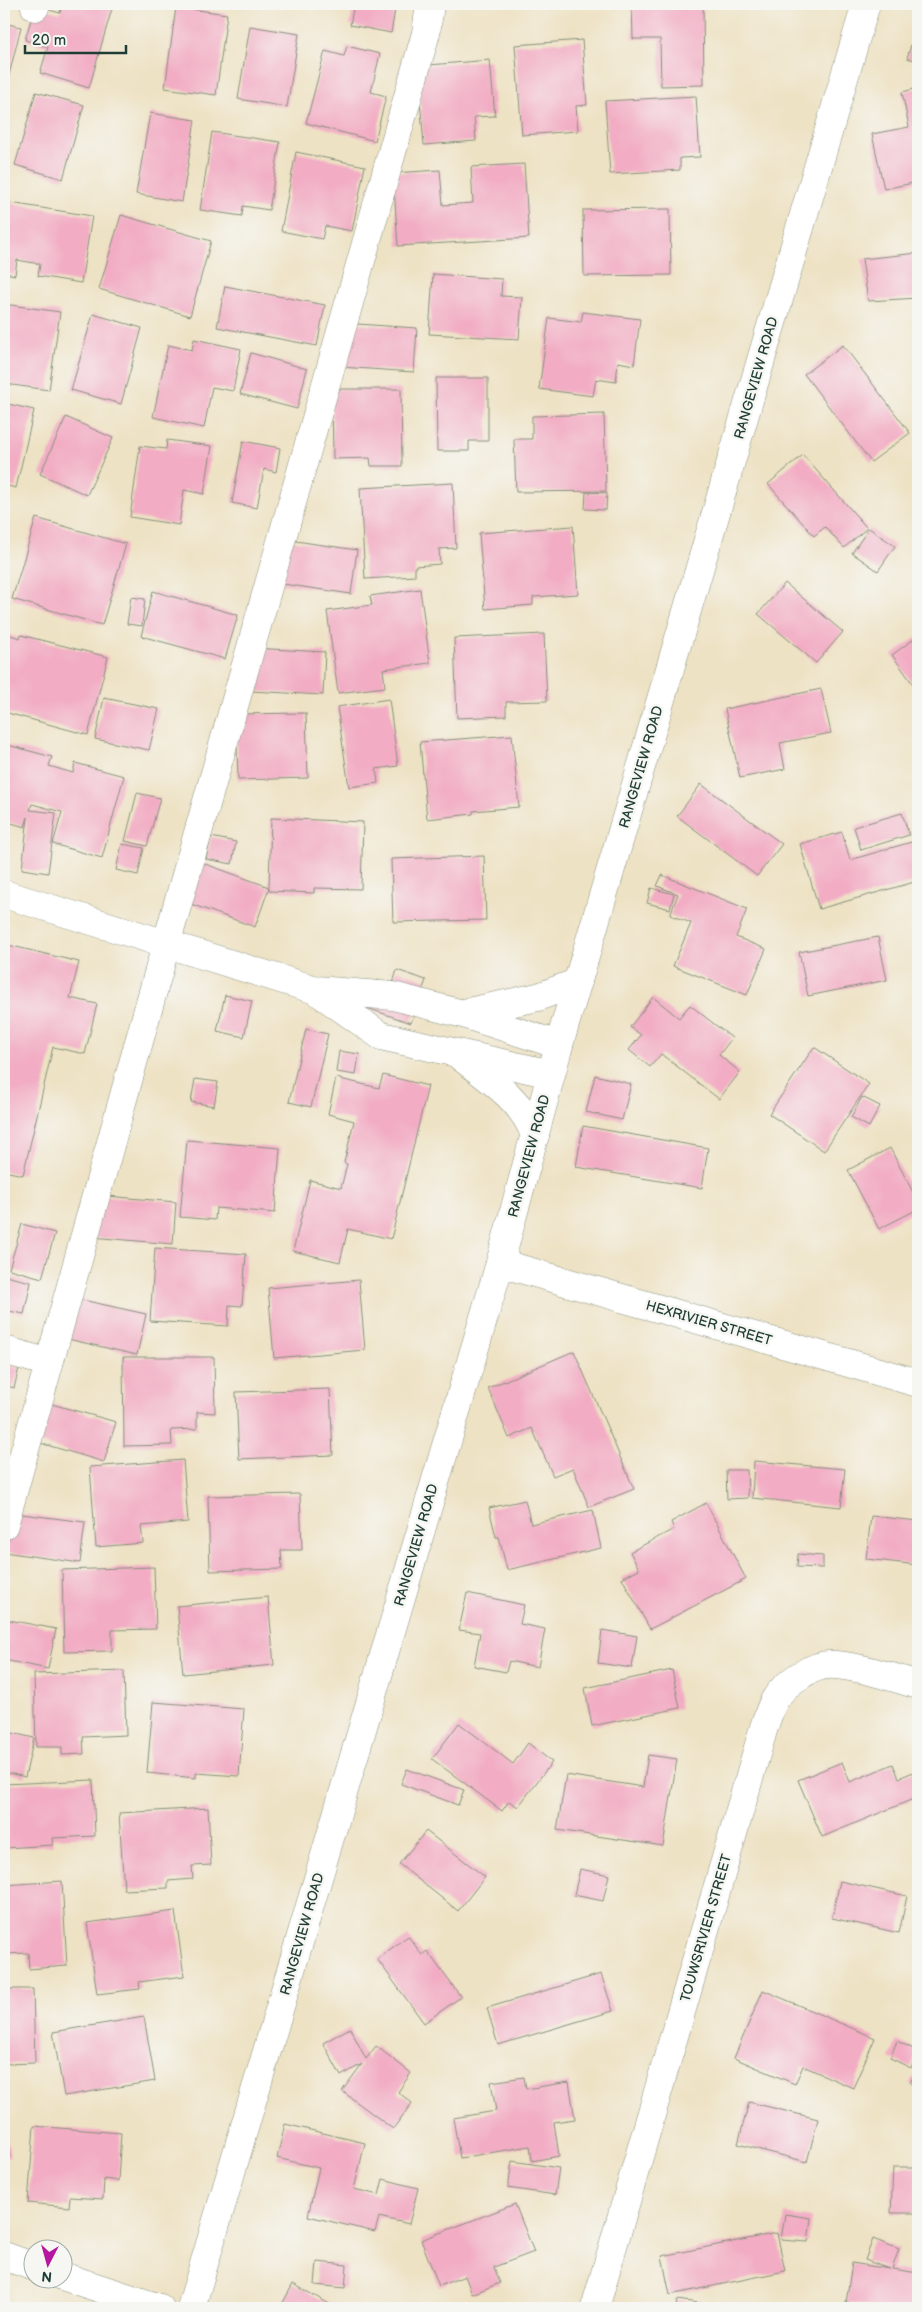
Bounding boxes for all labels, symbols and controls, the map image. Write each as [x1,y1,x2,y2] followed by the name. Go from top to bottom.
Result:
[25,22,126,54] scale bar
[32,31,66,50] text: 20 m
[730,315,782,441] street label: RANGEVIEW ROAD
[615,704,667,830] street label: RANGEVIEW ROAD
[504,1093,554,1219] street label: RANGEVIEW ROAD
[644,1297,775,1349] street label: HEXRIVIER STREET
[390,1482,442,1608] street label: RANGEVIEW ROAD
[677,1852,735,2004] street label: TOUWSRIVIER STREET
[276,1871,328,1997] street label: RANGEVIEW ROAD
[22,2240,72,2290] north arrow
[41,2267,53,2285] text: N

